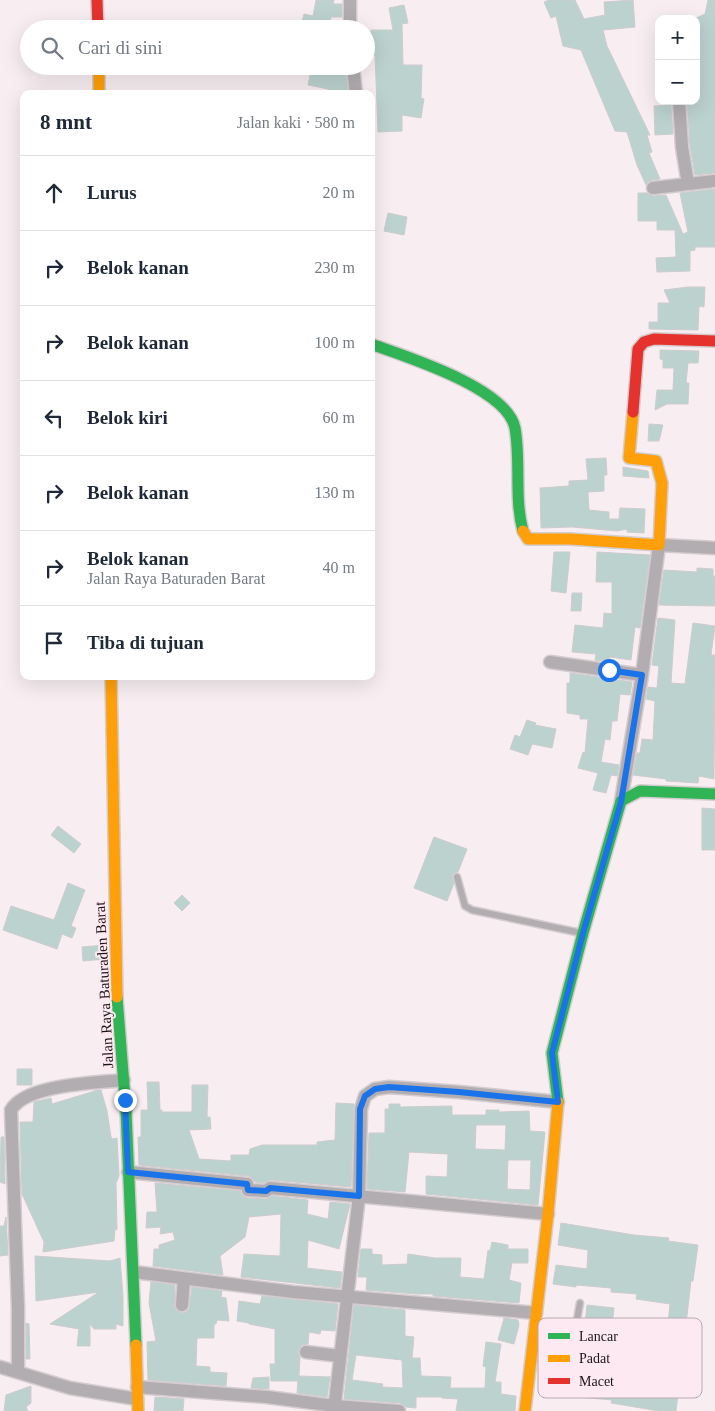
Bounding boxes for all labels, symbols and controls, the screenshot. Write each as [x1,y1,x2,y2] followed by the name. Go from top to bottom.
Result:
[655,15,700,105] map controls
[655,15,700,60] button: +
[20,20,375,75] search box
[38,34,66,62] icon: search
[78,37,162,58] text: Cari di sini
[655,60,700,105] button: −
[40,110,92,134] text: 8 mnt
[237,114,355,131] text: Jalan kaki · 580 m
[40,179,68,207] icon: ahead
[87,182,137,203] text: Lurus
[323,184,355,201] text: 20 m
[40,254,68,282] icon: right
[87,257,189,278] text: Belok kanan
[315,259,355,276] text: 230 m
[40,329,68,357] icon: right
[87,332,189,353] text: Belok kanan
[315,334,355,351] text: 100 m
[40,404,68,432] icon: left
[87,407,168,428] text: Belok kiri
[323,409,355,426] text: 60 m
[40,479,68,507] icon: right
[87,482,189,503] text: Belok kanan
[315,484,355,501] text: 130 m
[87,548,189,569] text: Belok kanan
[40,554,68,582] icon: right
[323,559,355,576] text: 40 m
[87,570,265,587] text: Jalan Raya Baturaden Barat
[40,629,68,657] icon: arrive
[87,632,204,653] text: Tiba di tujuan
[598,659,621,682] route start
[92,900,116,1069] street label: Jalan Raya Baturaden Barat
[114,1089,137,1112] route end
[538,1318,702,1398] legend
[579,1329,618,1344] text: Lancar
[579,1351,610,1366] text: Padat
[579,1374,614,1389] text: Macet

